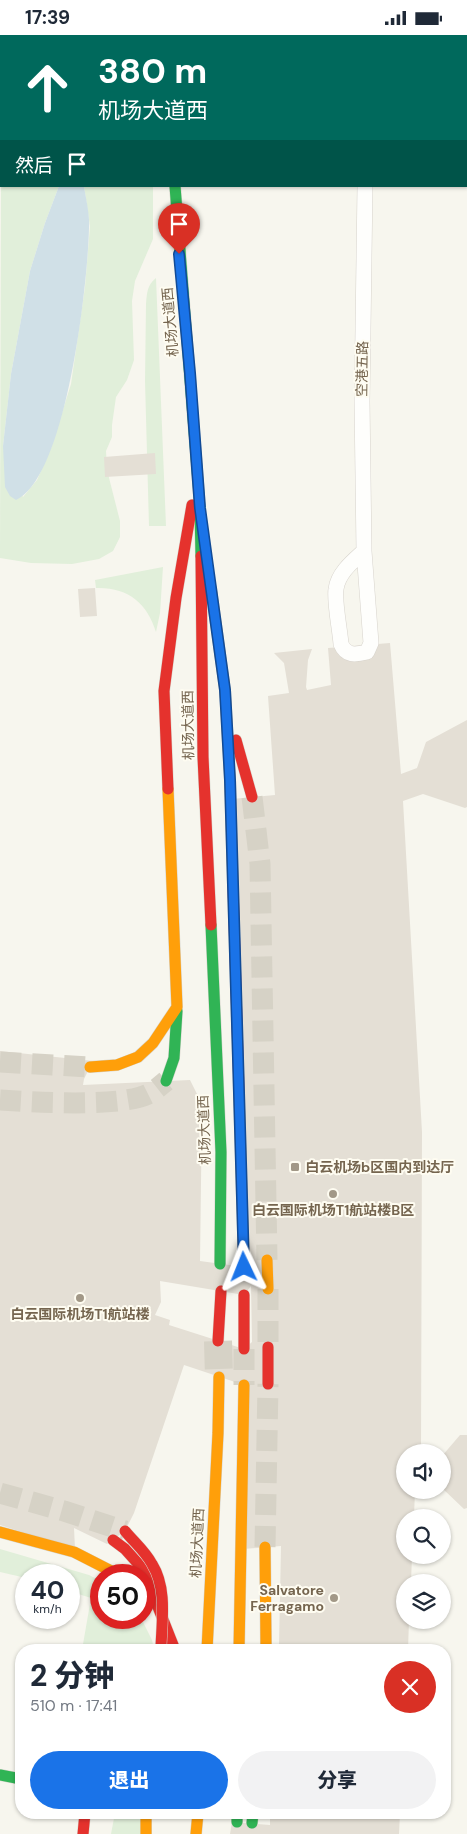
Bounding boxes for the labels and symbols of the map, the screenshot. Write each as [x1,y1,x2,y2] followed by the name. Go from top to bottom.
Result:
[158,203,200,254] pin
[158,286,182,358] street label: 机场大道西
[353,341,371,397] street label: 空港五路
[178,690,198,760] street label: 机场大道西
[194,1095,214,1165] street label: 机场大道西
[305,1158,454,1176] place label: 白云机场b区国内到达厅
[289,1161,301,1173] marker: 白云机场b区国内到达厅
[327,1188,339,1200] marker: 白云国际机场T1航站楼B区
[252,1201,414,1219] place label: 白云国际机场T1航站楼B区
[217,1240,269,1292] position arrow
[74,1292,86,1304] marker: 白云国际机场T1航站楼
[10,1305,150,1323] place label: 白云国际机场T1航站楼
[186,1508,208,1578] street label: 机场大道西
[90,1564,155,1629] speed limit sign: 50
[250,1581,324,1615] place label: Salvatore Ferragamo
[328,1592,340,1604] marker: Salvatore Ferragamo

